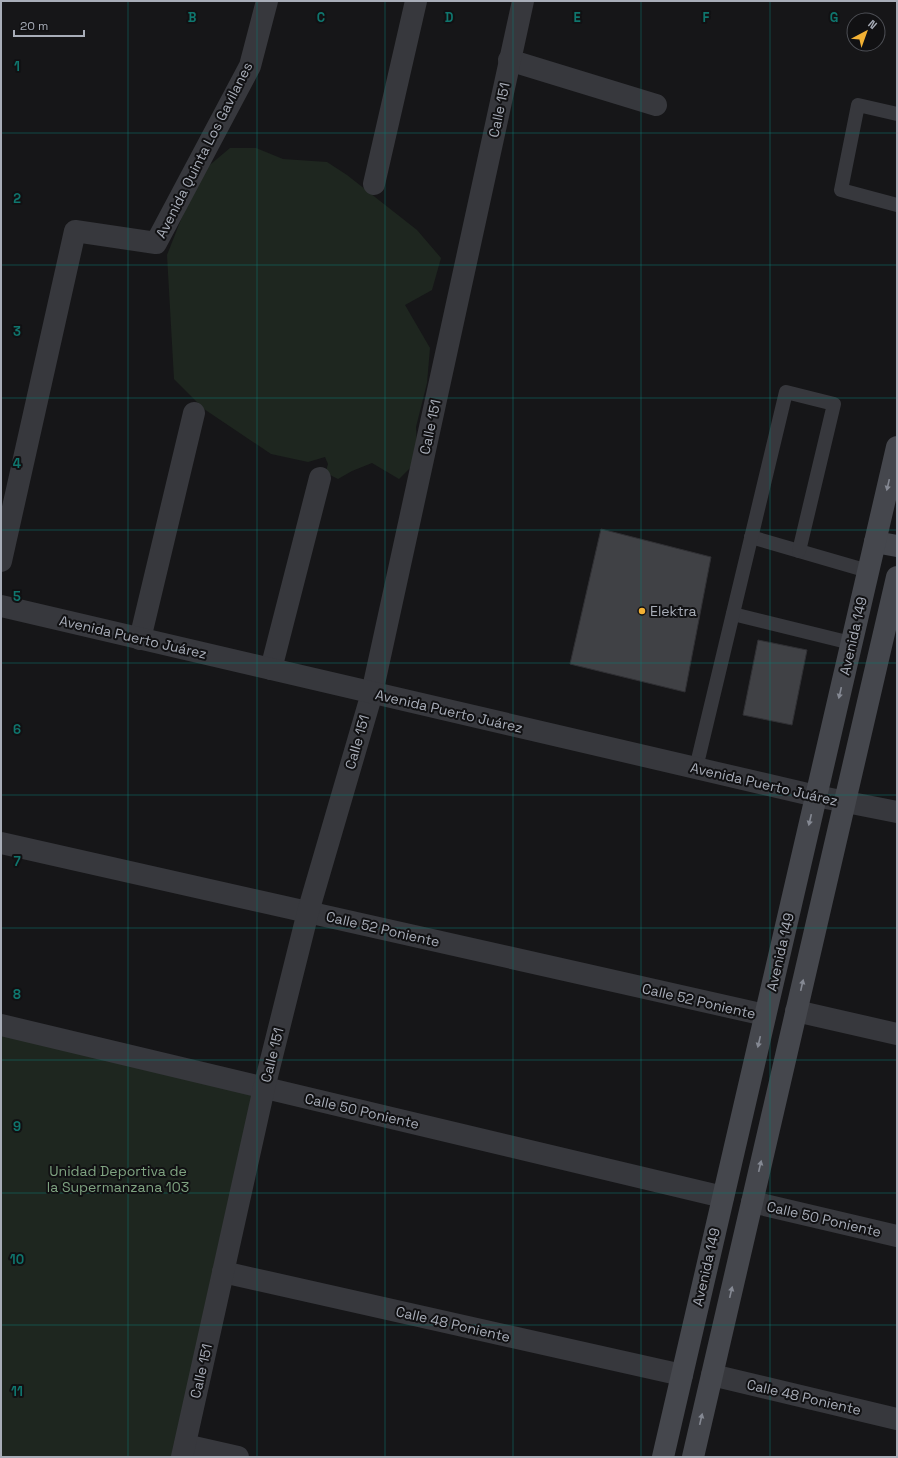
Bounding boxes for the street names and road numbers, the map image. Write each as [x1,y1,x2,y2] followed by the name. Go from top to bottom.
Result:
[152,59,256,241] street label: Avenida Quinta Los Gavilanes
[484,81,514,139] street label: Calle 151
[415,398,445,456] street label: Calle 151
[835,595,871,677] street label: Avenida 149
[58,611,208,663] street label: Avenida Puerto Juárez
[374,685,524,737] street label: Avenida Puerto Juárez
[341,713,373,771] street label: Calle 151
[689,758,839,810] street label: Avenida Puerto Juárez
[324,907,442,951] street label: Calle 52 Poniente
[762,911,798,993] street label: Avenida 149
[640,979,758,1023] street label: Calle 52 Poniente
[257,1026,287,1084] street label: Calle 151
[303,1089,421,1133] street label: Calle 50 Poniente
[765,1197,883,1241] street label: Calle 50 Poniente
[688,1226,724,1308] street label: Avenida 149
[394,1302,512,1346] street label: Calle 48 Poniente
[186,1342,216,1400] street label: Calle 151
[745,1375,863,1419] street label: Calle 48 Poniente

